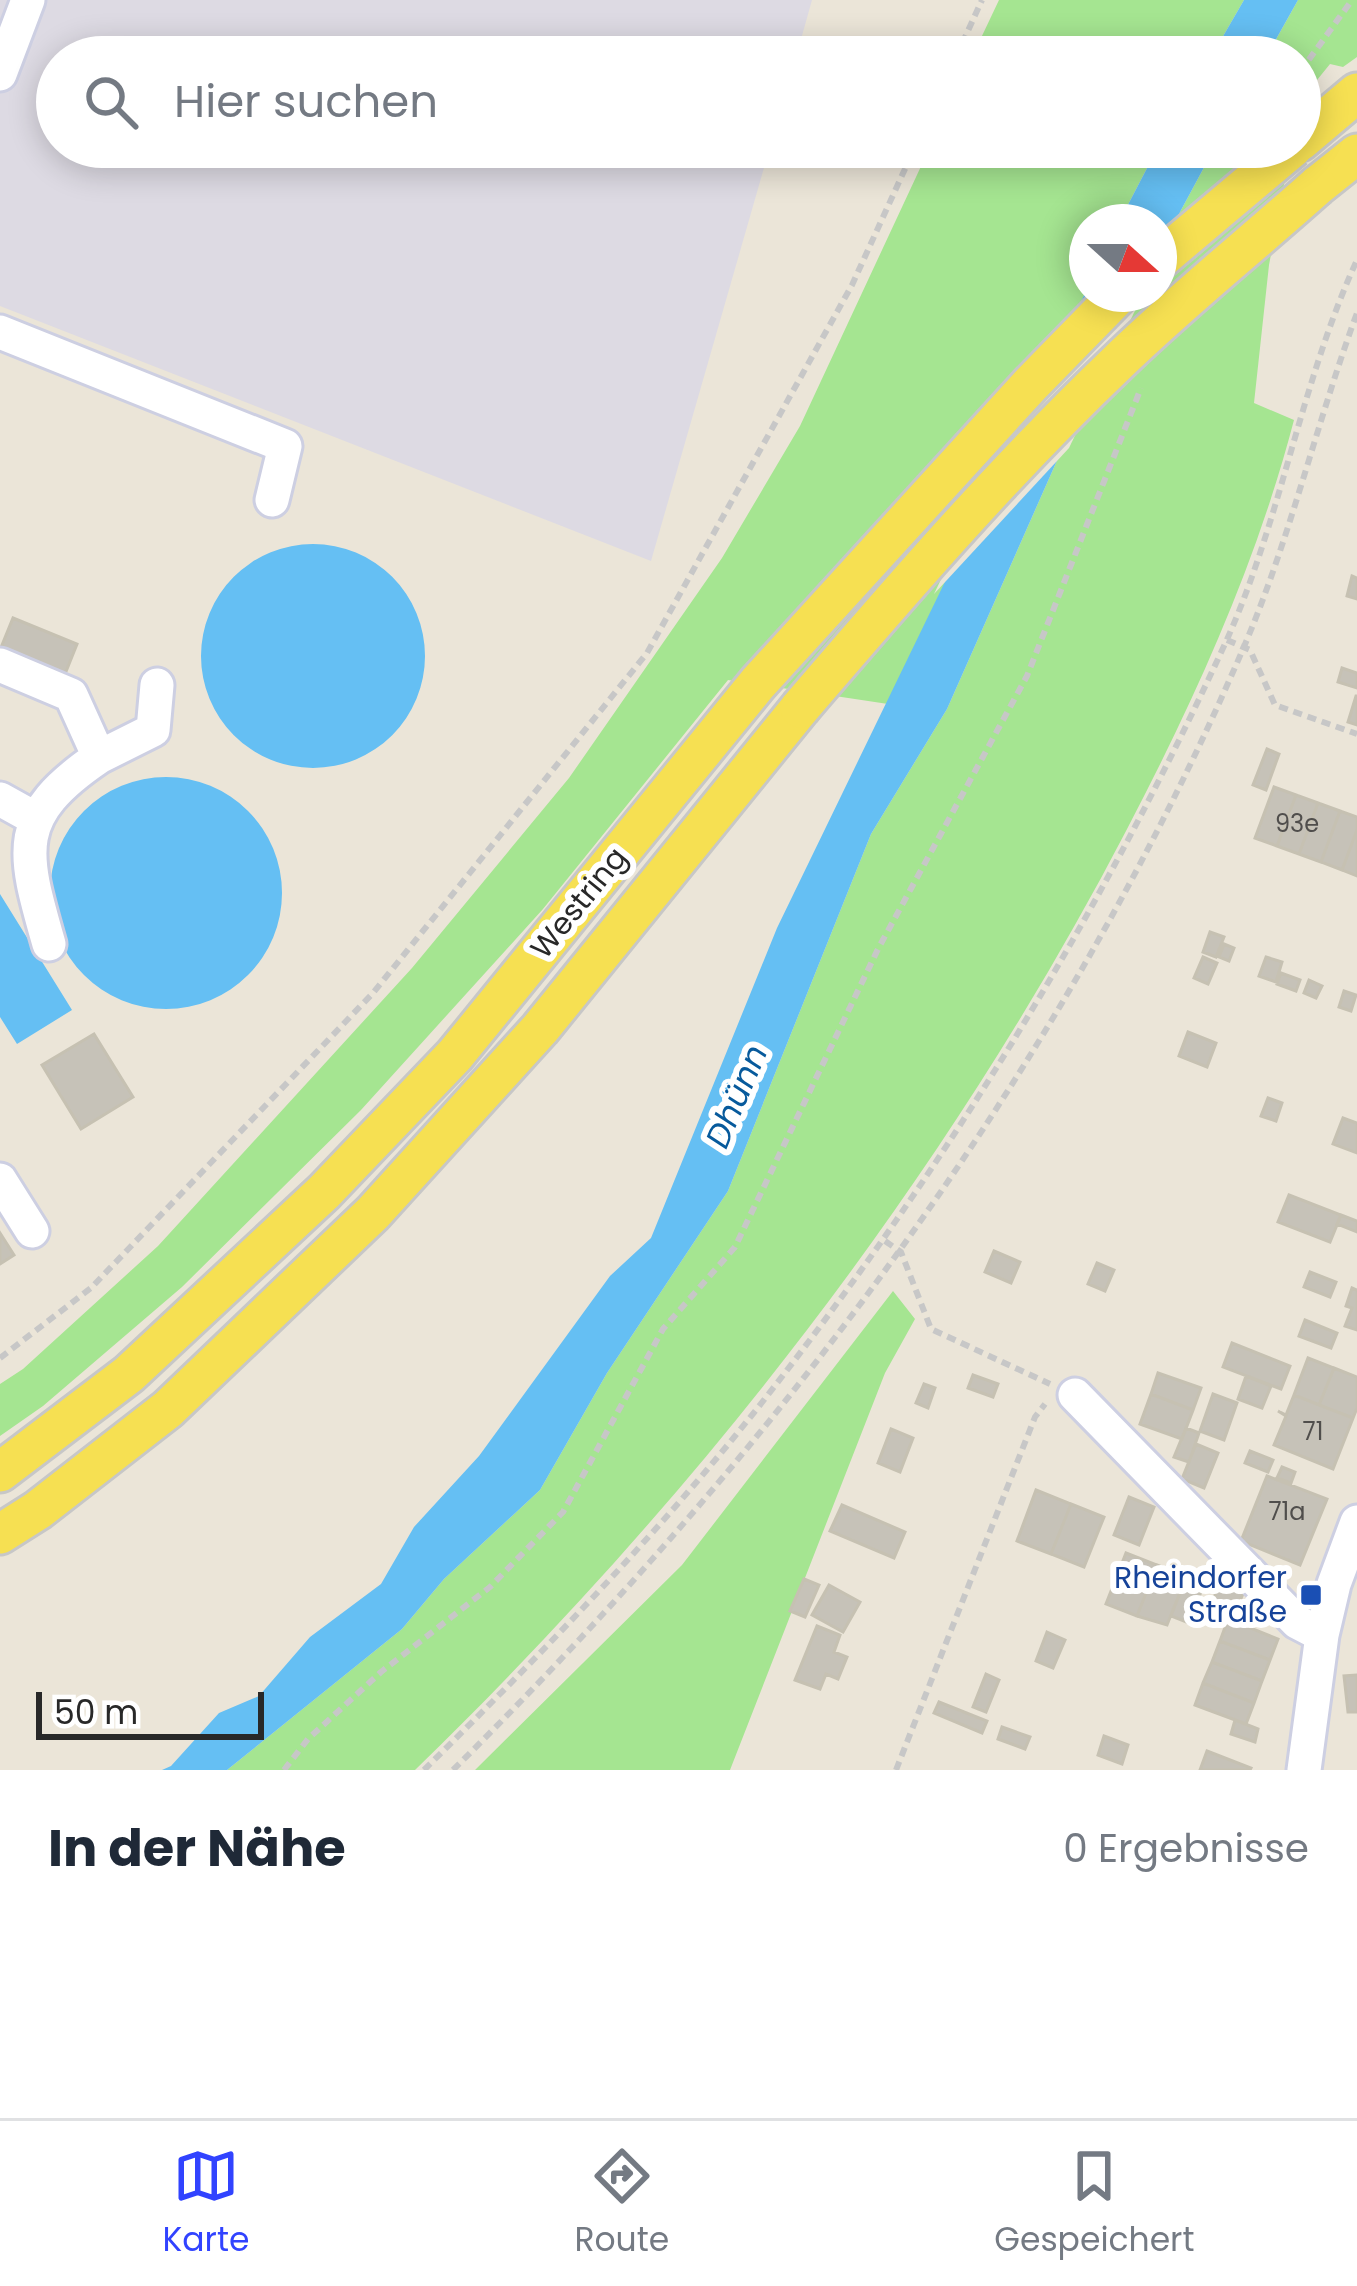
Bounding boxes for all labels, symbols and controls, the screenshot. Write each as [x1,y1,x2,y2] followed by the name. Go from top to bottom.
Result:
[36,36,1321,168] search box
[78,69,144,135] icon: search
[174,70,438,133] text: Hier suchen
[1069,204,1177,312] north arrow
[1275,807,1319,840] house number: 93e
[520,838,637,968] street label: Westring
[694,1037,779,1155] water label: Dhünn
[1303,1415,1323,1448] house number: 71
[1268,1495,1306,1528] house number: 71a
[1114,1556,1287,1633] place label: Rheindorfer Straße
[1298,1582,1324,1608] marker: Rheindorfer Straße
[36,1686,264,1739] scale bar
[54,1689,138,1736] text: 50 m
[48,1812,346,1884] text: In der Nähe
[1063,1821,1309,1876] text: 0 Ergebnisse
[163,2143,249,2265] tab: Karte
[574,2143,669,2265] tab: Route
[994,2143,1194,2265] tab: Gespeichert

